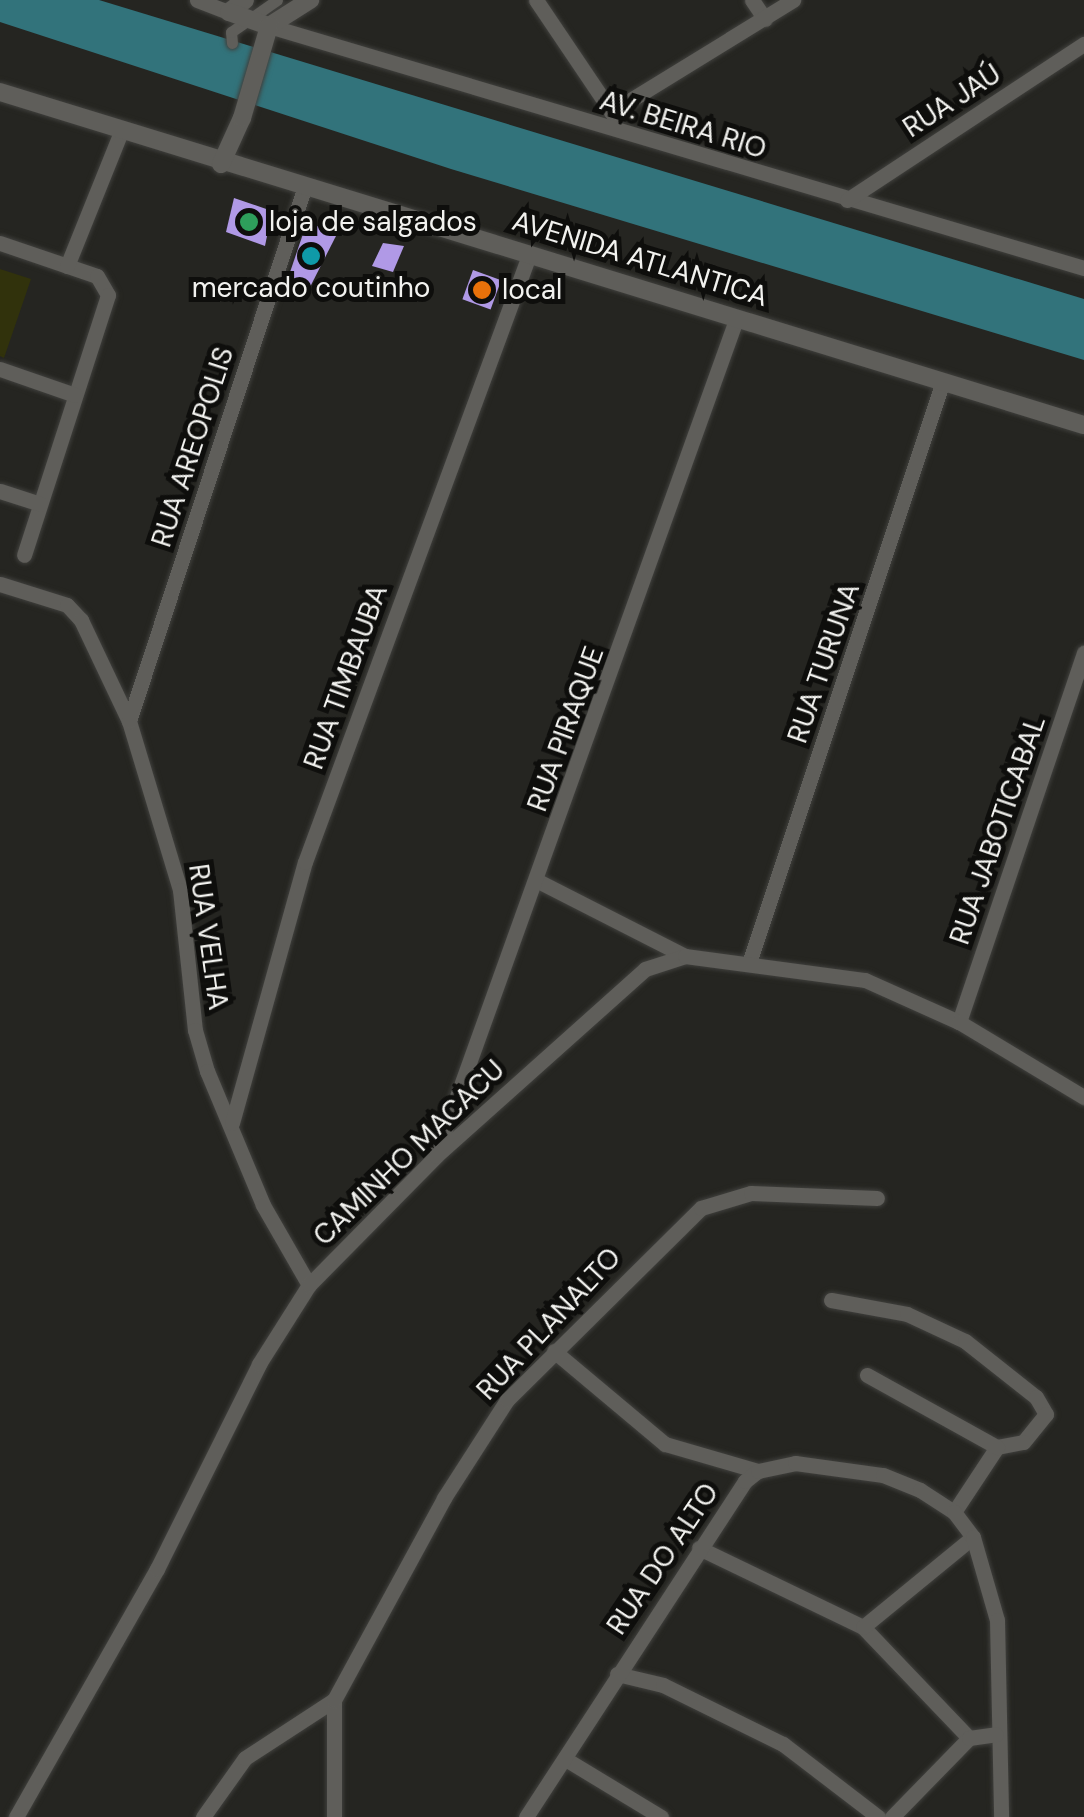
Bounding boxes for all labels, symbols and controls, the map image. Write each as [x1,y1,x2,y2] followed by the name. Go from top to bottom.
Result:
[897,57,1007,145] street label: RUA JAÚ
[596,84,770,166] street label: AV. BEIRA RIO
[508,204,772,314] street label: AVENIDA ATLANTICA
[269,205,477,239] place label: loja de salgados
[238,211,260,233] marker: loja de salgados
[300,245,322,267] marker: mercado coutinho
[192,271,430,305] place label: mercado coutinho
[502,273,562,307] place label: local
[471,279,493,301] marker: local
[145,343,241,551] street label: RUA AREOPOLIS
[781,579,867,747] street label: RUA TURUNA
[297,580,395,774] street label: RUA TIMBAUBA
[521,642,611,816] street label: RUA PIRAQUE
[943,711,1053,949] street label: RUA JABOTICABAL
[181,862,235,1012] street label: RUA VELHA
[307,1053,511,1253] street label: CAMINHO MACACU
[470,1241,628,1407] street label: RUA PLANALTO
[600,1477,726,1641] street label: RUA DO ALTO

